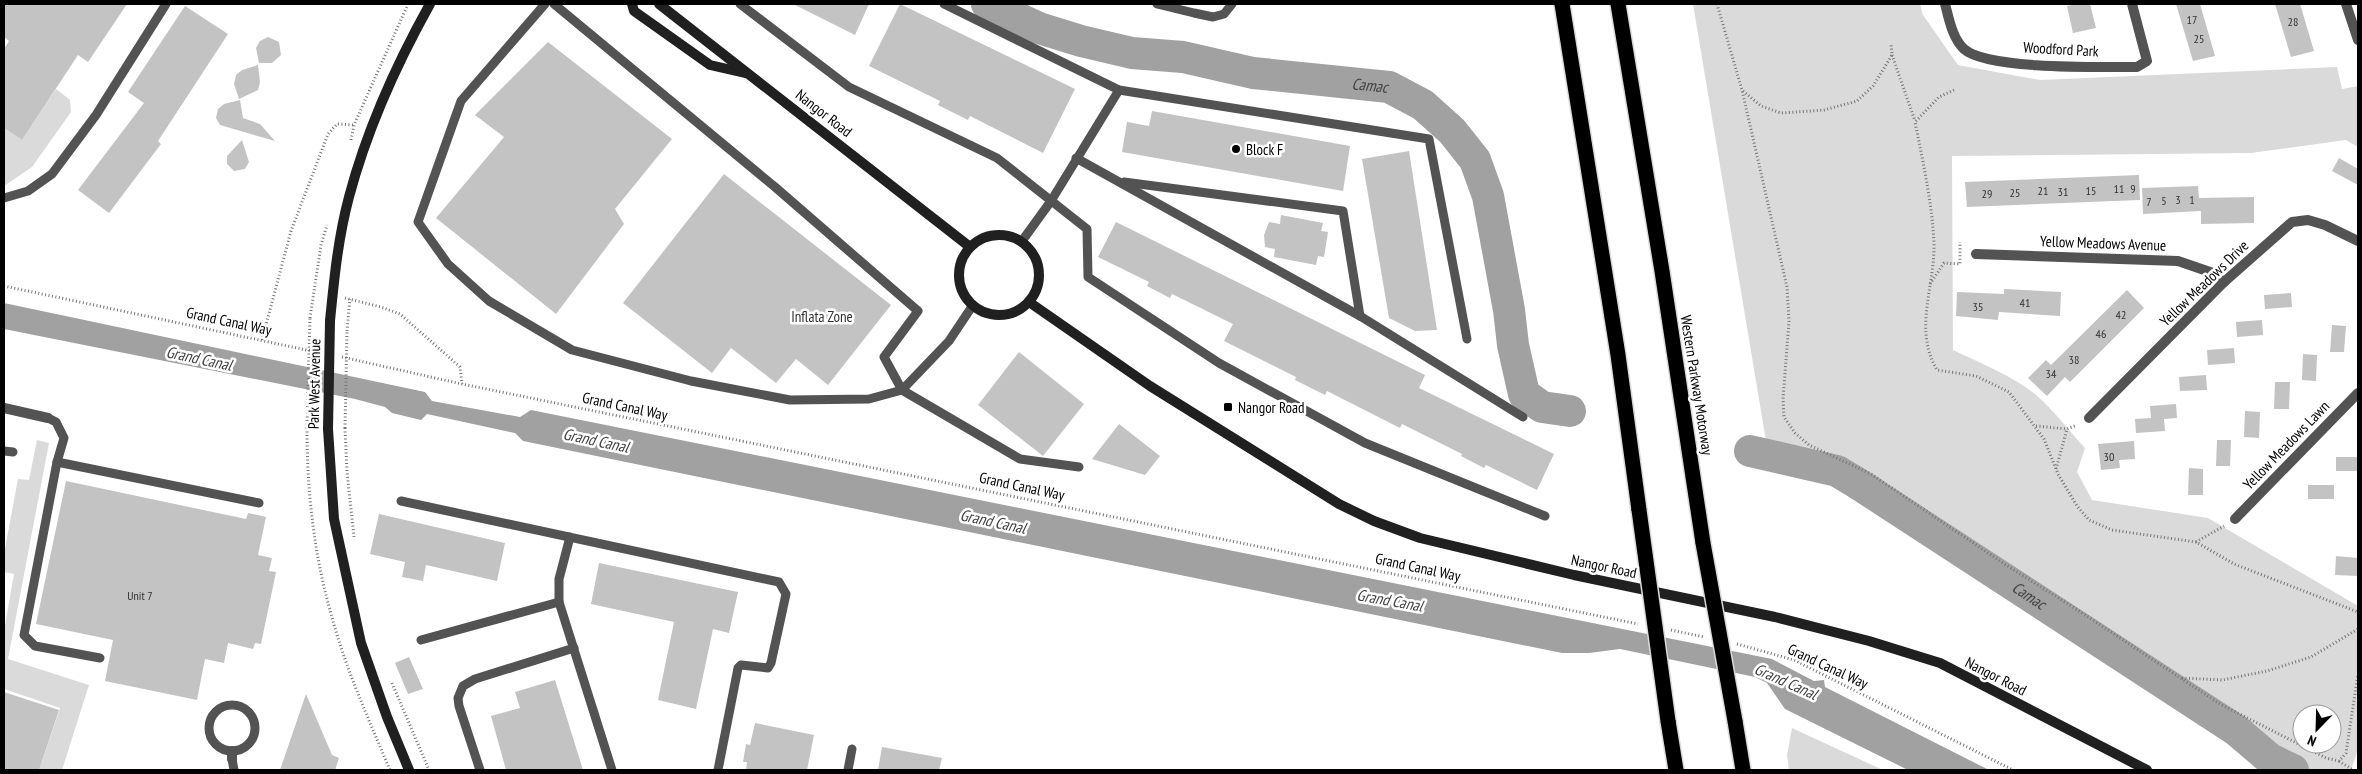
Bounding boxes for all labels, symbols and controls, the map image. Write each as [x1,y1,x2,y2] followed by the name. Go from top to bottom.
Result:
[2187,12,2197,27] house number: 17
[2288,14,2298,29] house number: 28
[2194,31,2204,46] house number: 25
[2023,38,2099,60] street label: Woodford Park
[1351,73,1391,97] water label: Camac
[792,85,856,141] street label: Nangor Road
[1246,140,1283,159] place label: Block F
[1230,143,1242,155] marker: Block F
[2114,181,2124,196] house number: 11
[2130,181,2136,196] house number: 9
[2038,183,2048,198] house number: 21
[2086,183,2096,198] house number: 15
[2058,184,2068,199] house number: 31
[2010,185,2020,200] house number: 25
[1982,186,1992,201] house number: 29
[2175,192,2181,207] house number: 3
[2189,192,2195,207] house number: 1
[2161,193,2167,208] house number: 5
[2146,194,2152,209] house number: 7
[2040,231,2166,255] street label: Yellow Meadows Avenue
[2156,236,2252,330] street label: Yellow Meadows Drive
[2020,295,2030,310] house number: 41
[1973,299,1983,314] house number: 35
[185,303,274,339] street label: Grand Canal Way
[791,307,853,326] park label: Inflata Zone
[2116,307,2126,322] house number: 42
[1677,314,1718,457] street label: Western Parkway Motorway
[2096,326,2106,341] house number: 46
[304,339,324,429] street label: Park West Avenue
[164,341,235,375] water label: Grand Canal
[2069,352,2079,367] house number: 38
[2046,366,2057,381] house number: 34
[581,388,670,424] street label: Grand Canal Way
[2239,397,2333,493] street label: Yellow Meadows Lawn
[1238,398,1305,417] place label: Nangor Road
[1222,401,1234,413] marker: Nangor Road
[561,423,632,457] water label: Grand Canal
[2104,449,2114,464] house number: 30
[978,468,1067,504] street label: Grand Canal Way
[958,504,1029,538] water label: Grand Canal
[1374,549,1463,585] street label: Grand Canal Way
[1570,550,1638,582] street label: Nangor Road
[2009,577,2052,615] water label: Camac
[1355,584,1426,616] water label: Grand Canal
[127,588,153,603] house number: Unit 7
[1785,639,1871,693] street label: Grand Canal Way
[1962,652,2030,700] street label: Nangor Road
[1752,659,1820,703] water label: Grand Canal
[2292,704,2342,754] north arrow
[2305,731,2319,751] text: N

